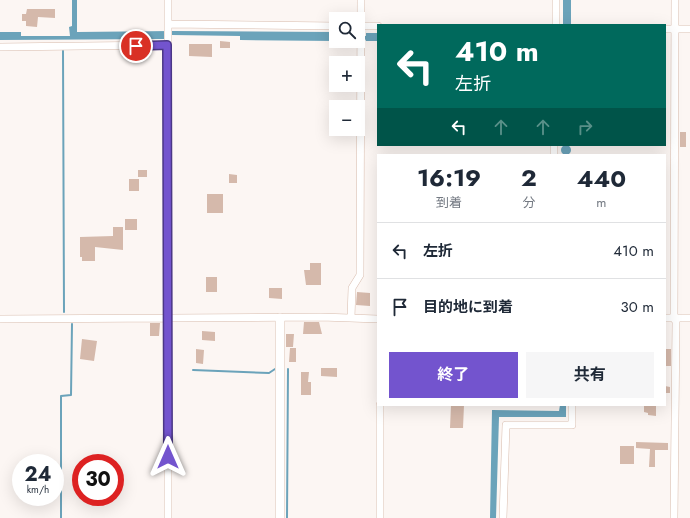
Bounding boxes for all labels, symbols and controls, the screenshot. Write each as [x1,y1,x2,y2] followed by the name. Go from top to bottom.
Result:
[329,12,365,136] map controls
[329,12,365,48] button: search
[119,29,153,63] pin
[455,31,539,72] text: 410 m
[125,35,147,57] icon: arrive
[389,40,441,92] icon: left
[329,56,365,92] button: +
[455,71,491,97] text: 左折
[329,100,365,136] button: −
[448,116,470,138] icon: left
[490,116,512,138] icon: ahead
[532,116,554,138] icon: ahead
[574,116,596,138] icon: right
[417,160,481,195] text: 16:19
[521,160,537,195] text: 2
[577,161,626,196] text: 440
[436,193,462,212] text: 到着
[522,193,535,212] text: 分
[596,193,606,212] text: m
[389,240,411,262] icon: left
[423,240,453,262] text: 左折
[613,240,654,262] text: 410 m
[389,296,411,318] icon: arrive
[423,296,513,318] text: 目的地に到着
[621,296,654,318] text: 30 m
[389,352,518,398] button: 終了
[526,352,654,398] button: 共有
[147,436,189,478] position arrow
[72,454,124,506] speed limit sign: 30
[24,460,52,489] text: 24
[27,482,49,497] text: km/h

